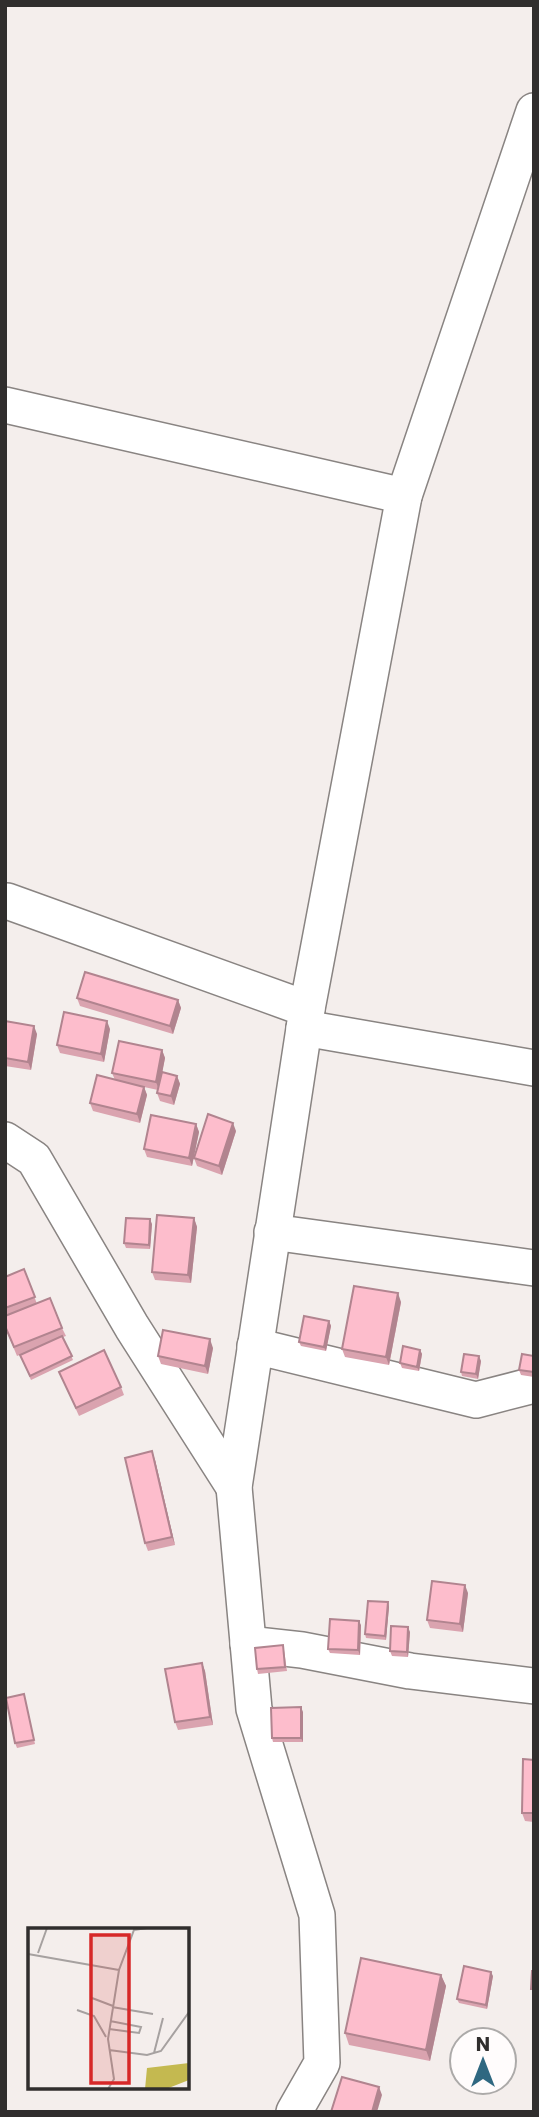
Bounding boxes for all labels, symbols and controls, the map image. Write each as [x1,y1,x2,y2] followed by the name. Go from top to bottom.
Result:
[28,1928,189,2089] inset map
[448,2026,518,2096] north arrow
[476,2031,490,2058] text: N

